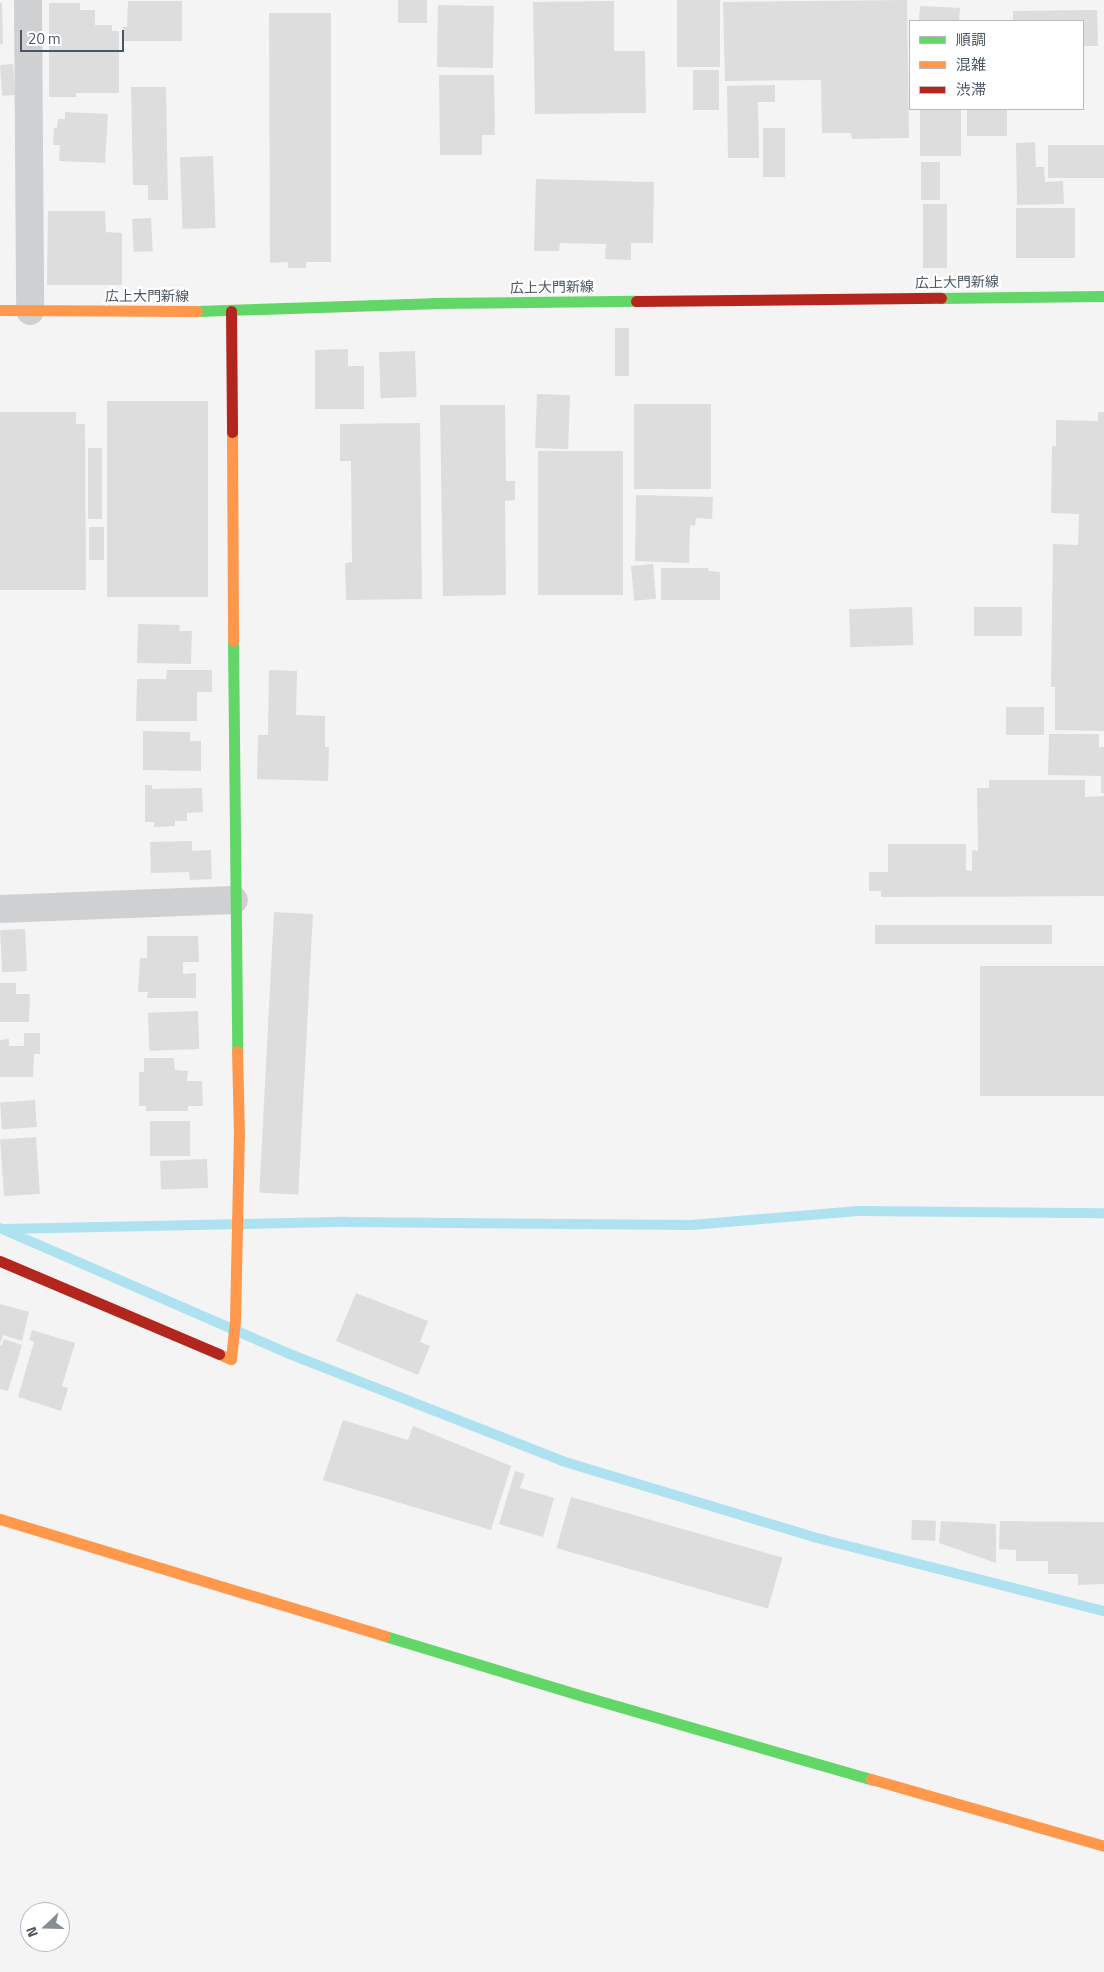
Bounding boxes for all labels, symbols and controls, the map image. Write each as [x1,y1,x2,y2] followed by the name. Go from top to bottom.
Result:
[22,20,126,52] scale bar
[909,20,1084,110] legend
[28,27,61,50] text: 20 m
[956,28,986,51] text: 順調
[956,53,986,76] text: 混雑
[956,78,986,101] text: 渋滞
[915,273,999,291] street label: 広上大門新線
[510,278,594,296] street label: 広上大門新線
[105,288,189,304] street label: 広上大門新線
[20,1902,70,1952] north arrow
[20,1924,43,1940] text: N

